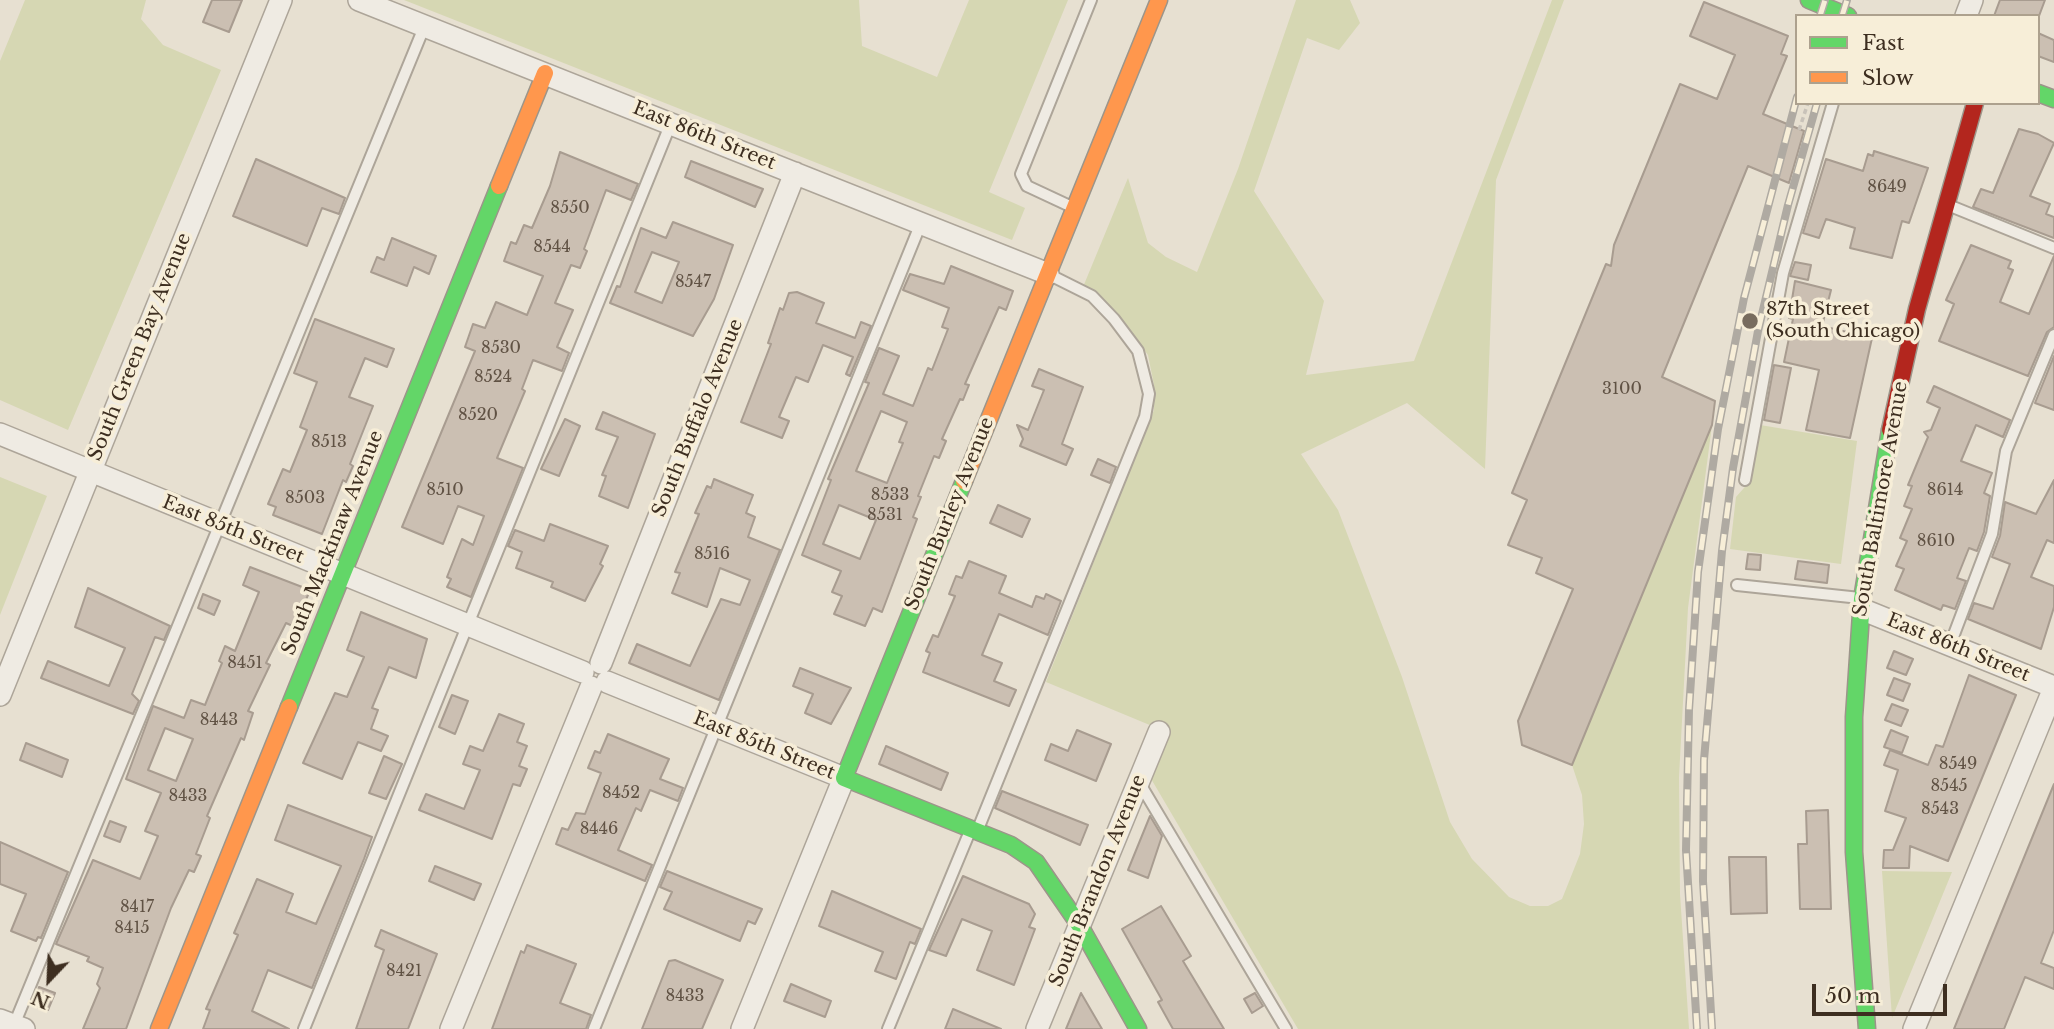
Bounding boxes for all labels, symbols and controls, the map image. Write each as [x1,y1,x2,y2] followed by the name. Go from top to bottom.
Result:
[1795,14,2040,105] legend
[1862,30,1904,56] text: Fast
[1862,65,1914,91] text: Slow
[629,97,779,175] street label: East 86th Street
[1867,177,1907,197] house number: 8649
[550,198,590,218] house number: 8550
[84,230,196,464] street label: South Green Bay Avenue
[533,237,571,257] house number: 8544
[675,272,711,292] house number: 8547
[1766,299,1920,343] place label: 87th Street (South Chicago)
[1740,311,1760,331] marker: 87th Street (South Chicago)
[648,316,748,520] street label: South Buffalo Avenue
[481,338,521,358] house number: 8530
[474,367,512,387] house number: 8524
[1602,379,1642,399] house number: 3100
[1849,380,1913,618] street label: South Baltimore Avenue
[458,405,498,425] house number: 8520
[901,414,999,614] street label: South Burley Avenue
[277,427,389,659] street label: South Mackinaw Avenue
[311,432,347,452] house number: 8513
[426,480,464,500] house number: 8510
[1927,480,1963,500] house number: 8614
[871,485,909,505] house number: 8533
[285,488,325,508] house number: 8503
[159,491,307,569] street label: East 85th Street
[867,505,903,525] house number: 8531
[1917,531,1955,551] house number: 8610
[694,544,730,564] house number: 8516
[1883,609,2033,687] street label: East 86th Street
[227,653,263,673] house number: 8451
[690,707,838,785] street label: East 85th Street
[200,710,238,730] house number: 8443
[1939,754,1977,774] house number: 8549
[1045,772,1151,990] street label: South Brandon Avenue
[1930,776,1968,796] house number: 8545
[602,783,640,803] house number: 8452
[169,786,207,806] house number: 8433
[1921,799,1959,819] house number: 8543
[580,819,618,839] house number: 8446
[120,897,154,917] house number: 8417
[114,918,150,938] house number: 8415
[14,945,84,1015] north arrow
[386,961,422,981] house number: 8421
[1816,970,1951,1014] scale bar
[1825,983,1880,1009] text: 50 m
[28,986,53,1014] text: N
[666,986,704,1006] house number: 8433

